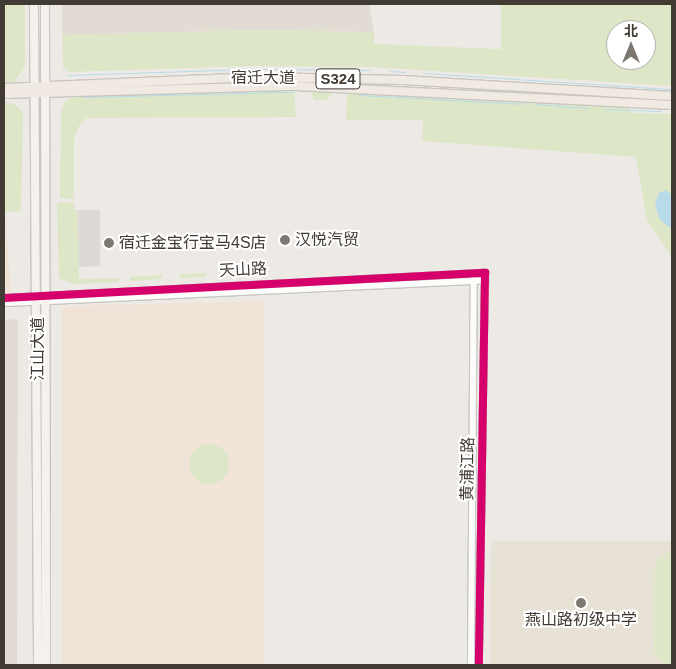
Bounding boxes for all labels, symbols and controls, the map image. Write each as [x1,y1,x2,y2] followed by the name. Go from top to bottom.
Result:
[606,20,656,70] north arrow
[624,23,638,39] text: 北
[314,66,362,92] road number: S324
[231,68,295,88] street label: 宿迁大道
[295,230,359,250] place label: 汉悦汽贸
[119,233,267,253] place label: 宿迁金宝行宝马4S店
[279,234,291,246] marker: 汉悦汽贸
[103,237,115,249] marker: 宿迁金宝行宝马4S店
[219,259,267,281] street label: 天山路
[28,317,48,381] street label: 江山大道
[458,437,478,501] street label: 黄浦江路
[575,597,587,609] marker: 燕山路初级中学
[525,610,637,630] place label: 燕山路初级中学

